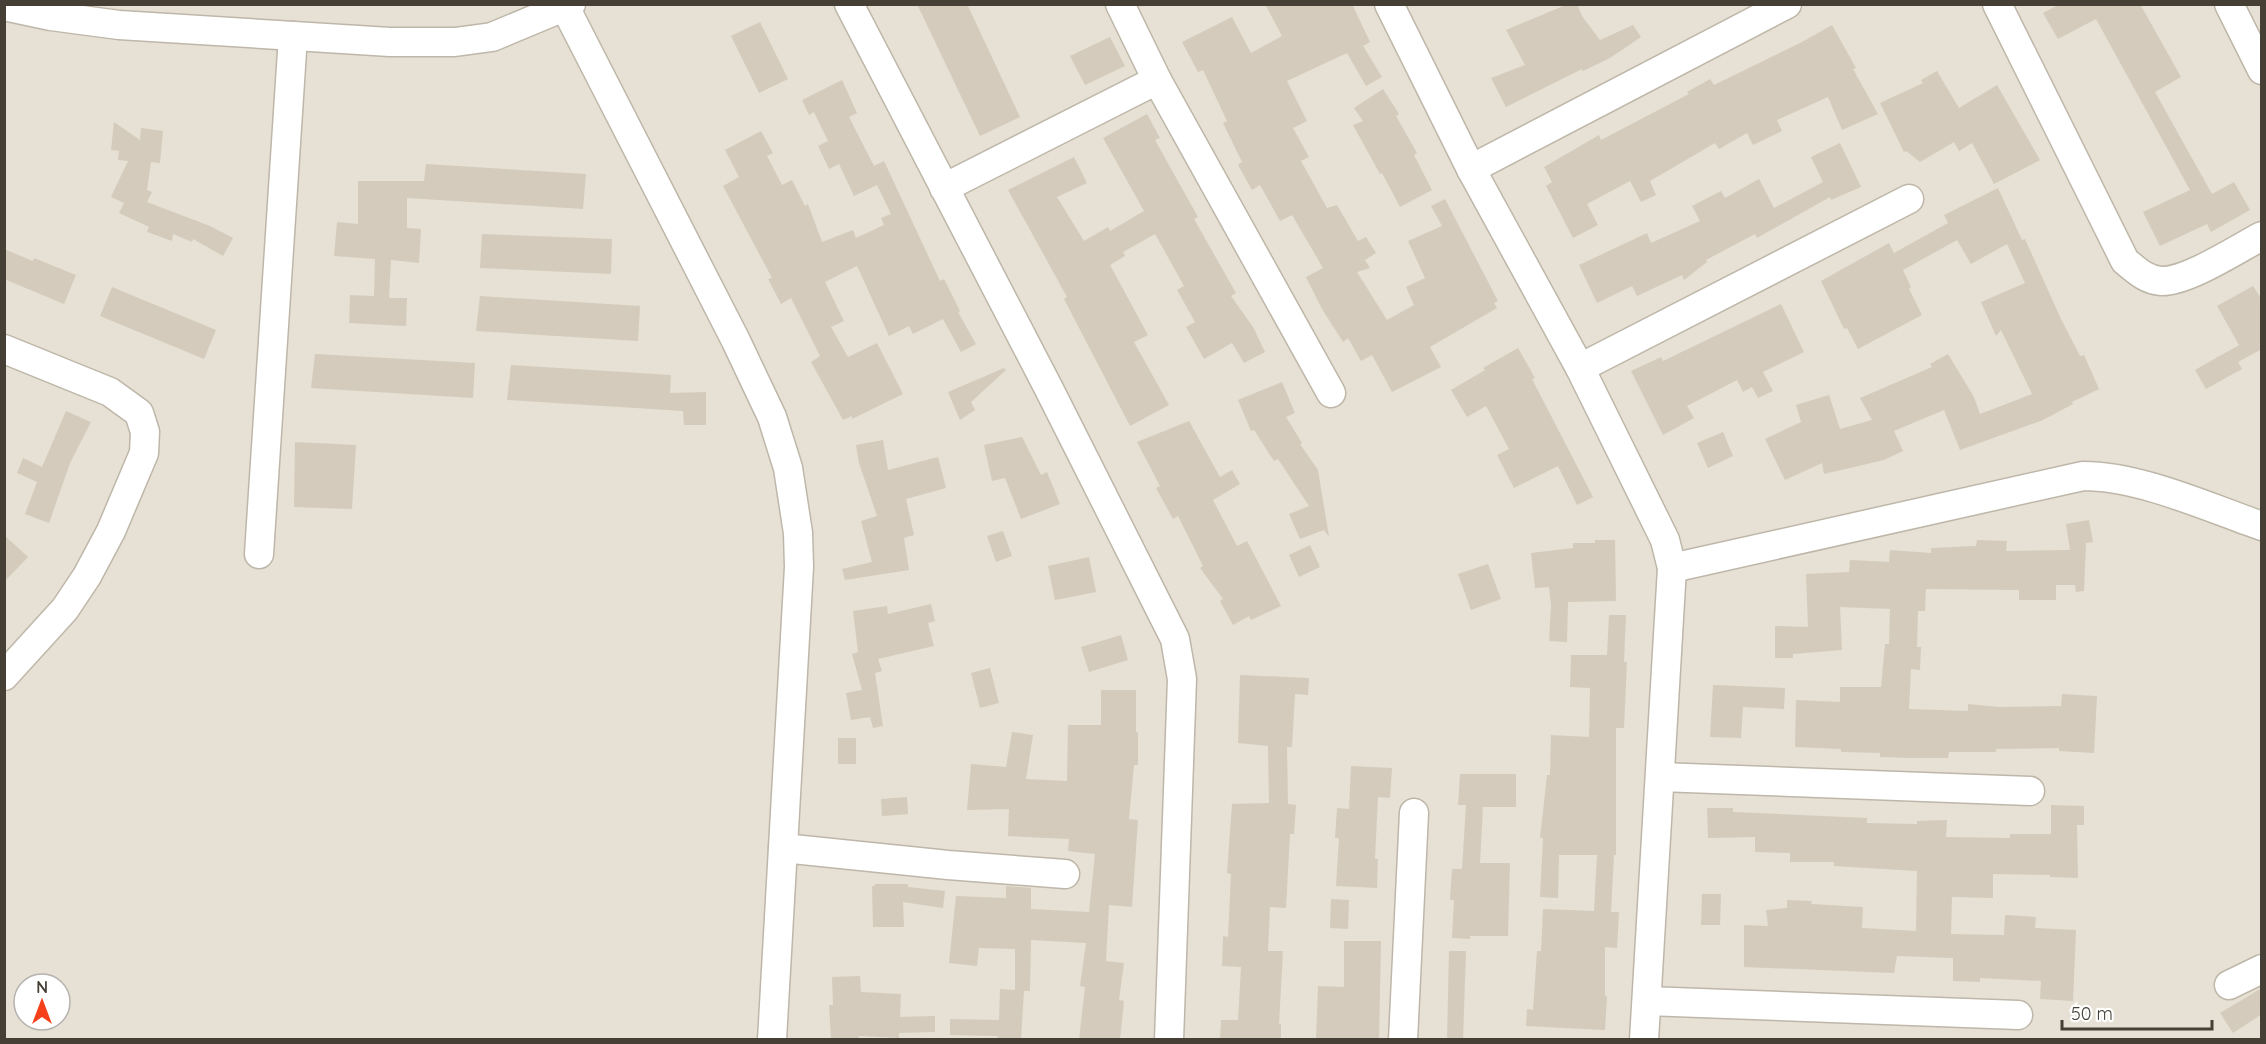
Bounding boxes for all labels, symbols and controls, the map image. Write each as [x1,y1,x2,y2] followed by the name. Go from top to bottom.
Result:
[12,972,72,1032] north arrow
[36,977,48,997] text: N
[2062,993,2212,1031] scale bar
[2071,1002,2113,1025] text: 50 m

